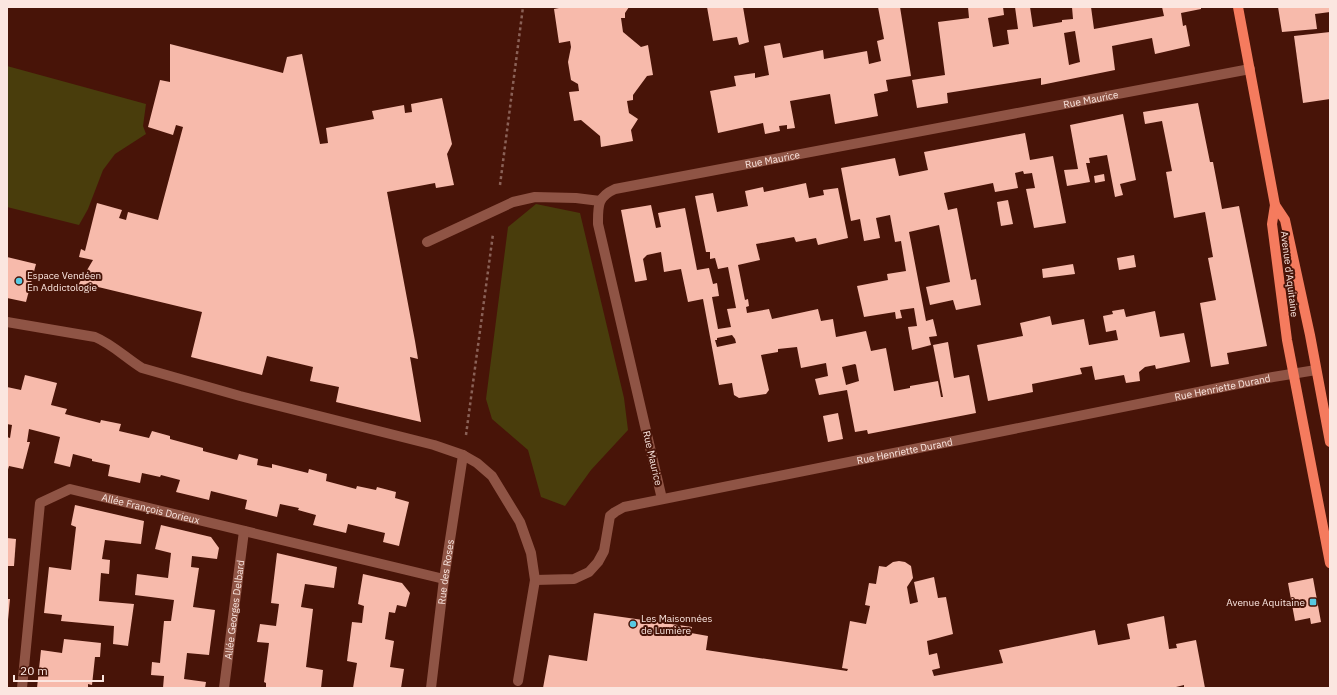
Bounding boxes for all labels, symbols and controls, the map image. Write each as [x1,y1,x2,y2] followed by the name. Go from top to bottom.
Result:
[1062,88,1120,111] street label: Rue Maurice
[744,148,802,171] street label: Rue Maurice
[1278,230,1301,318] street label: Avenue d'Aquitaine
[27,269,101,294] place label: Espace Vendéen En Addictologie
[14,276,24,286] marker: Espace Vendéen En Addictologie
[1173,372,1272,404] street label: Rue Henriette Durand
[640,430,665,487] street label: Rue Maurice
[856,435,954,467] street label: Rue Henriette Durand
[100,491,201,527] street label: Allée François Dorieux
[435,538,457,605] street label: Rue des Roses
[222,559,247,660] street label: Allée Georges Delbard
[1226,596,1305,609] place label: Avenue Aquitaine
[1308,597,1318,607] marker: Avenue Aquitaine
[641,612,712,637] place label: Les Maisonnées de Lumière
[628,619,638,629] marker: Les Maisonnées de Lumière
[14,657,103,683] scale bar
[20,663,48,678] text: 20 m

